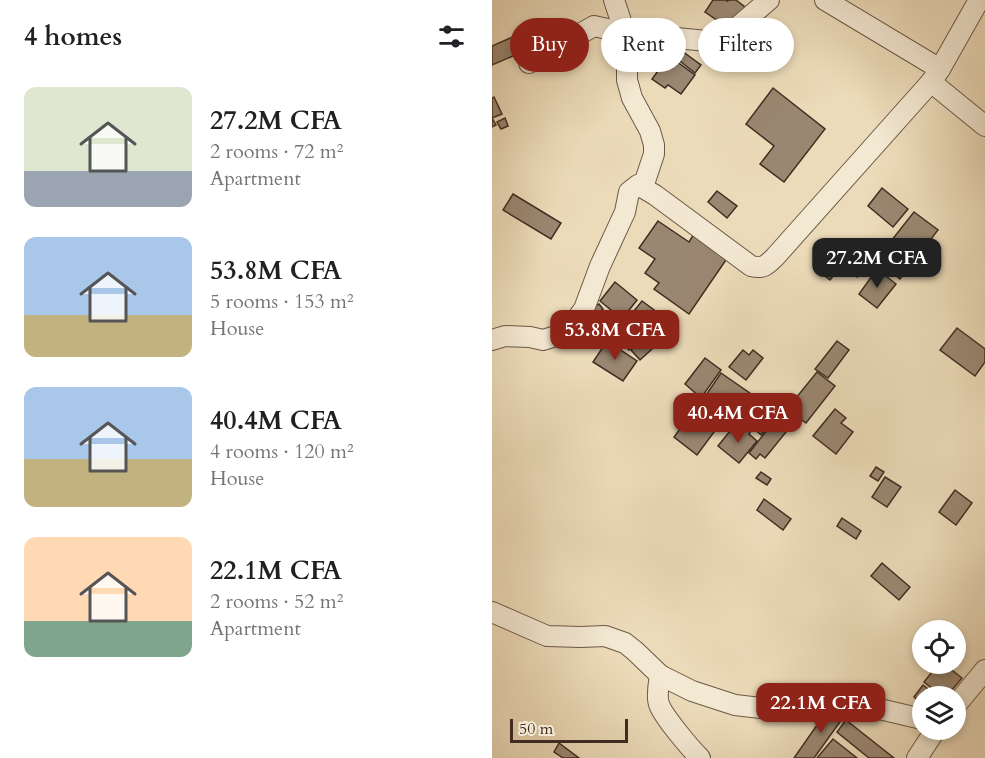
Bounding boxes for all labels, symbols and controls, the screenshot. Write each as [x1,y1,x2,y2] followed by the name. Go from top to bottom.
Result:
[510,18,589,72] chip: Buy
[601,18,686,72] chip: Rent
[698,18,794,72] chip: Filters
[24,19,122,54] text: 4 homes
[435,20,468,53] icon: filters
[210,103,342,138] text: 27.2M CFA
[72,111,144,183] icon: home
[210,138,343,165] text: 2 rooms · 72 m²
[210,165,301,192] text: Apartment
[808,238,946,289] pin: 27.2M CFA
[826,244,928,271] text: 27.2M CFA
[210,253,342,288] text: 53.8M CFA
[72,261,144,333] icon: home
[210,288,354,315] text: 5 rooms · 153 m²
[546,310,684,361] pin: 53.8M CFA
[210,315,264,342] text: House
[564,316,666,343] text: 53.8M CFA
[669,393,807,444] pin: 40.4M CFA
[687,399,789,426] text: 40.4M CFA
[210,403,342,438] text: 40.4M CFA
[72,411,144,483] icon: home
[210,438,354,465] text: 4 rooms · 120 m²
[210,465,264,492] text: House
[210,553,342,588] text: 22.1M CFA
[72,561,144,633] icon: home
[210,588,343,615] text: 2 rooms · 52 m²
[210,615,301,642] text: Apartment
[912,620,966,740] map controls
[912,620,966,674] button: locate
[752,683,890,734] pin: 22.1M CFA
[912,686,966,740] button: layers
[770,689,872,716] text: 22.1M CFA
[510,716,628,744] scale bar
[519,718,553,740] text: 50 m

